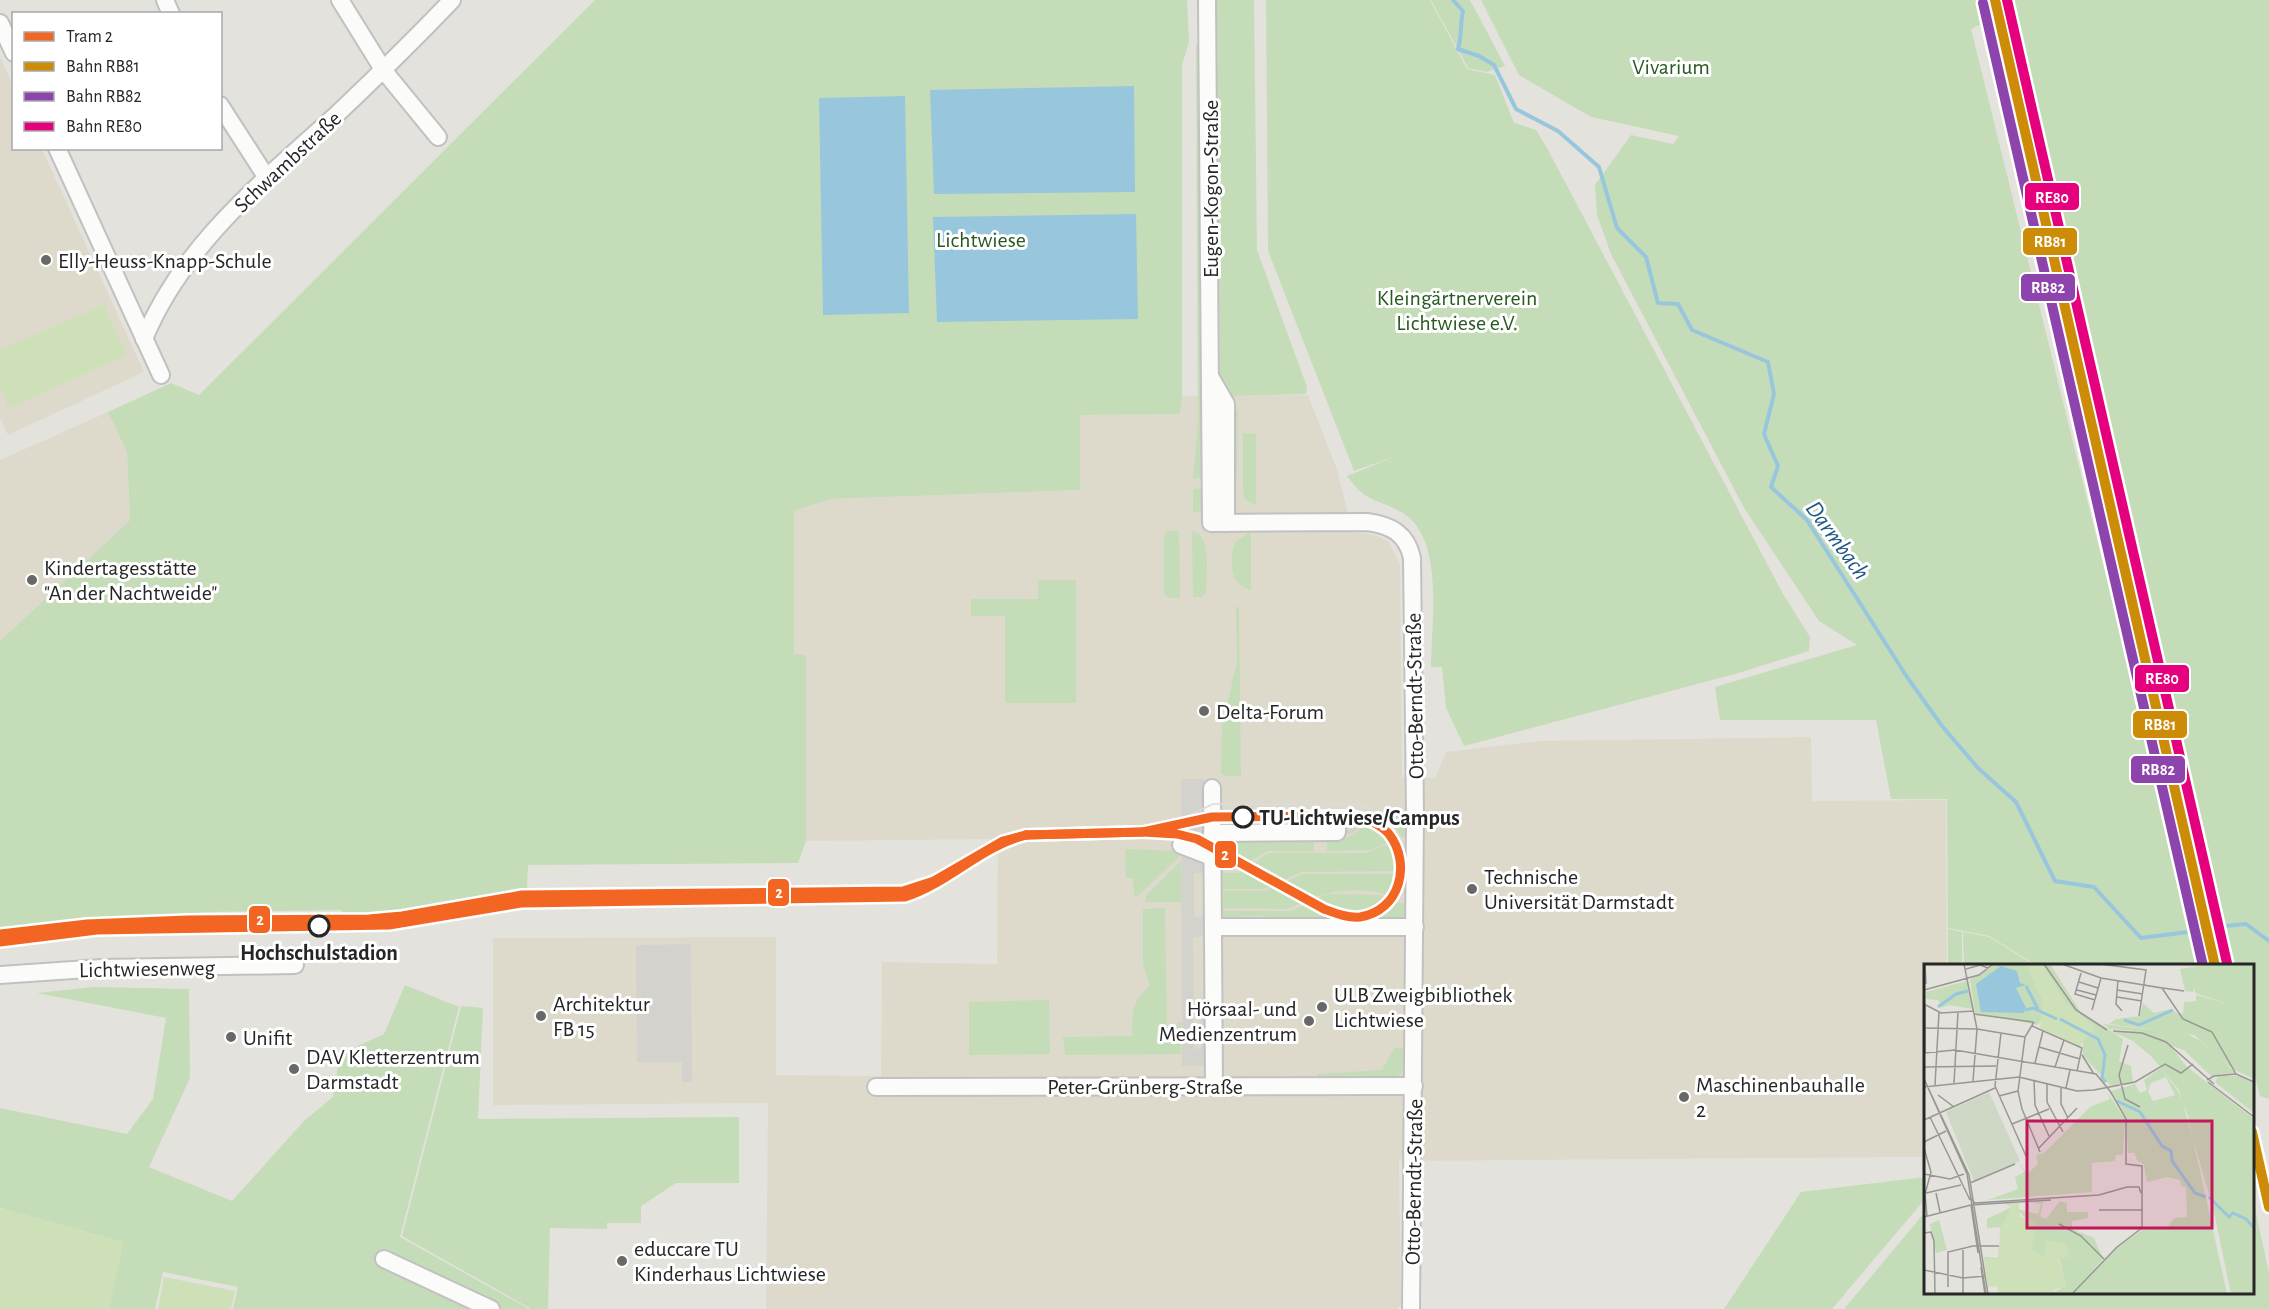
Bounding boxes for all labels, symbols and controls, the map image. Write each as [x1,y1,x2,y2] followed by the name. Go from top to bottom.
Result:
[12,12,222,150] legend
[66,28,113,46] text: Tram 2
[1632,56,1710,78] park label: Vivarium
[66,58,140,76] text: Bahn RB81
[66,88,142,106] text: Bahn RB82
[1200,100,1222,278] street label: Eugen-Kogon-Straße
[230,107,345,217] street label: Schwambstraße
[66,118,142,136] text: Bahn RE80
[2024,182,2080,211] line badge: RE80
[2035,190,2069,206] text: RE80
[2022,227,2078,256] line badge: RB81
[936,229,1026,251] park label: Lichtwiese
[2034,234,2066,250] text: RB81
[58,250,272,272] place label: Elly-Heuss-Knapp-Schule
[39,253,53,267] marker: Elly-Heuss-Knapp-Schule
[2020,273,2076,302] line badge: RB82
[2031,280,2066,296] text: RB82
[1377,287,1537,334] park label: Kleingärtnerverein Lichtwiese e.V.
[1801,497,1874,584] water label: Darmbach
[44,557,217,604] place label: Kindertagesstätte "An der Nachtweide"
[25,573,39,587] marker: Kindertagesstätte "An der Nachtweide"
[1403,613,1427,779] street label: Otto-Berndt-Straße
[2134,664,2190,693] line badge: RE80
[2145,671,2179,687] text: RE80
[1216,701,1324,723] place label: Delta-Forum
[1197,704,1211,718] marker: Delta-Forum
[2132,710,2188,739] line badge: RB81
[2144,717,2176,733] text: RB81
[2130,755,2186,784] line badge: RB82
[2141,762,2176,778] text: RB82
[1232,806,1254,828] marker: TU-Lichtwiese/Campus
[1259,807,1460,829] place label: TU-Lichtwiese/Campus
[1214,840,1237,869] line badge: 2
[1221,847,1229,863] text: 2
[1484,866,1674,913] place label: Technische Universität Darmstadt
[767,878,790,907] line badge: 2
[1465,882,1479,896] marker: Technische Universität Darmstadt
[775,885,783,901] text: 2
[248,905,271,934] line badge: 2
[256,912,264,928] text: 2
[308,915,330,937] marker: Hochschulstadion
[240,942,398,964] place label: Hochschulstadion
[79,957,216,981] street label: Lichtwiesenweg
[1924,964,2254,1294] inset map
[1334,984,1512,1031] place label: ULB Zweigbibliothek Lichtwiese
[553,993,650,1040] place label: Architektur FB 15
[1159,998,1297,1045] place label: Hörsaal- und Medienzentrum
[1315,1000,1329,1014] marker: ULB Zweigbibliothek Lichtwiese
[534,1009,548,1023] marker: Architektur FB 15
[1302,1014,1316,1028] marker: Hörsaal- und Medienzentrum
[243,1027,292,1049] place label: Unifit
[224,1030,238,1044] marker: Unifit
[306,1046,480,1093] place label: DAV Kletterzentrum Darmstadt
[287,1062,301,1076] marker: DAV Kletterzentrum Darmstadt
[1696,1074,1865,1121] place label: Maschinenbauhalle 2
[1047,1076,1243,1098] street label: Peter-Grünberg-Straße
[1677,1090,1691,1104] marker: Maschinenbauhalle 2
[1402,1099,1426,1265] street label: Otto-Berndt-Straße
[634,1238,826,1285] place label: educcare TU Kinderhaus Lichtwiese
[615,1254,629,1268] marker: educcare TU Kinderhaus Lichtwiese

